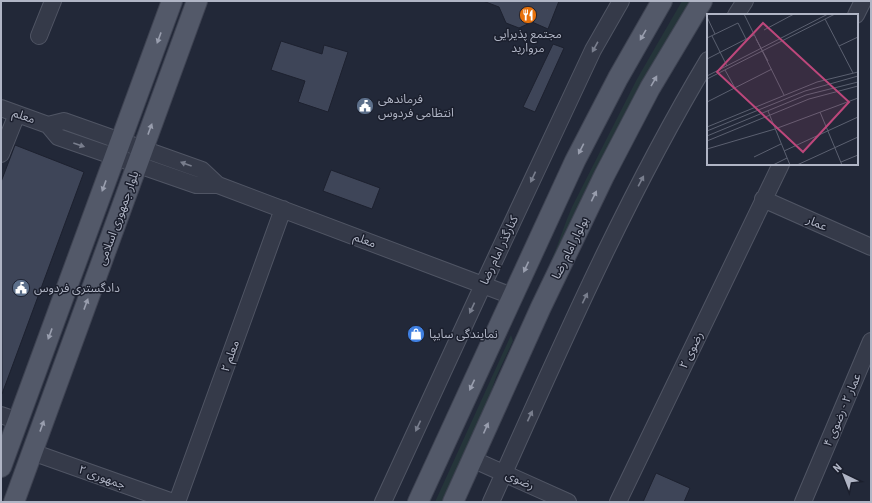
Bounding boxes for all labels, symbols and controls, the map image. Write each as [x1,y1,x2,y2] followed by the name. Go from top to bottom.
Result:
[518,5,538,25] restaurant icon: مجتمع پذیرایی مروارید
[707,14,858,165] inset map
[494,27,562,55] place label: مجتمع پذیرایی مروارید
[639,29,646,41] one-way arrow
[155,32,161,44] one-way arrow
[592,41,598,53] one-way arrow
[651,75,658,87] one-way arrow
[378,92,454,120] place label: فرماندهی انتظامی فردوس
[355,96,375,116] public building icon: فرماندهی انتظامی فردوس
[10,106,37,128] street label: معلم
[148,123,154,135] one-way arrow
[74,142,86,148] one-way arrow
[578,143,584,155] one-way arrow
[179,161,191,167] one-way arrow
[94,169,142,267] street label: بلوار جمهوری اسلامی
[530,172,536,183] one-way arrow
[638,175,645,186] one-way arrow
[101,180,107,192] one-way arrow
[591,191,597,202] one-way arrow
[477,212,523,288] street label: کنارگذر امام رضا
[804,212,829,234] street label: عمار
[549,215,593,282] street label: بولوار امام رضا
[351,229,378,253] street label: معلم
[523,261,529,273] one-way arrow
[11,278,31,298] public building icon: دادگستری فردوس
[34,281,120,295] place label: دادگستری فردوس
[582,292,588,303] one-way arrow
[84,297,90,309] one-way arrow
[469,302,475,313] one-way arrow
[406,324,426,344] shop icon: نمایندگی سایپا
[429,327,498,342] place label: نمایندگی سایپا
[46,329,52,341] one-way arrow
[676,329,706,371] street label: رضوی ۲
[218,338,244,374] street label: معلم ۲
[820,371,864,449] street label: عمار ۲ - رضوی ۴
[468,379,475,391] one-way arrow
[527,410,533,421] one-way arrow
[39,420,45,432] one-way arrow
[415,420,421,432] one-way arrow
[482,422,489,434] one-way arrow
[824,455,864,495] north arrow
[831,461,845,475] text: N
[77,462,127,492] street label: جمهوری ۲
[504,468,536,492] street label: رضوی

